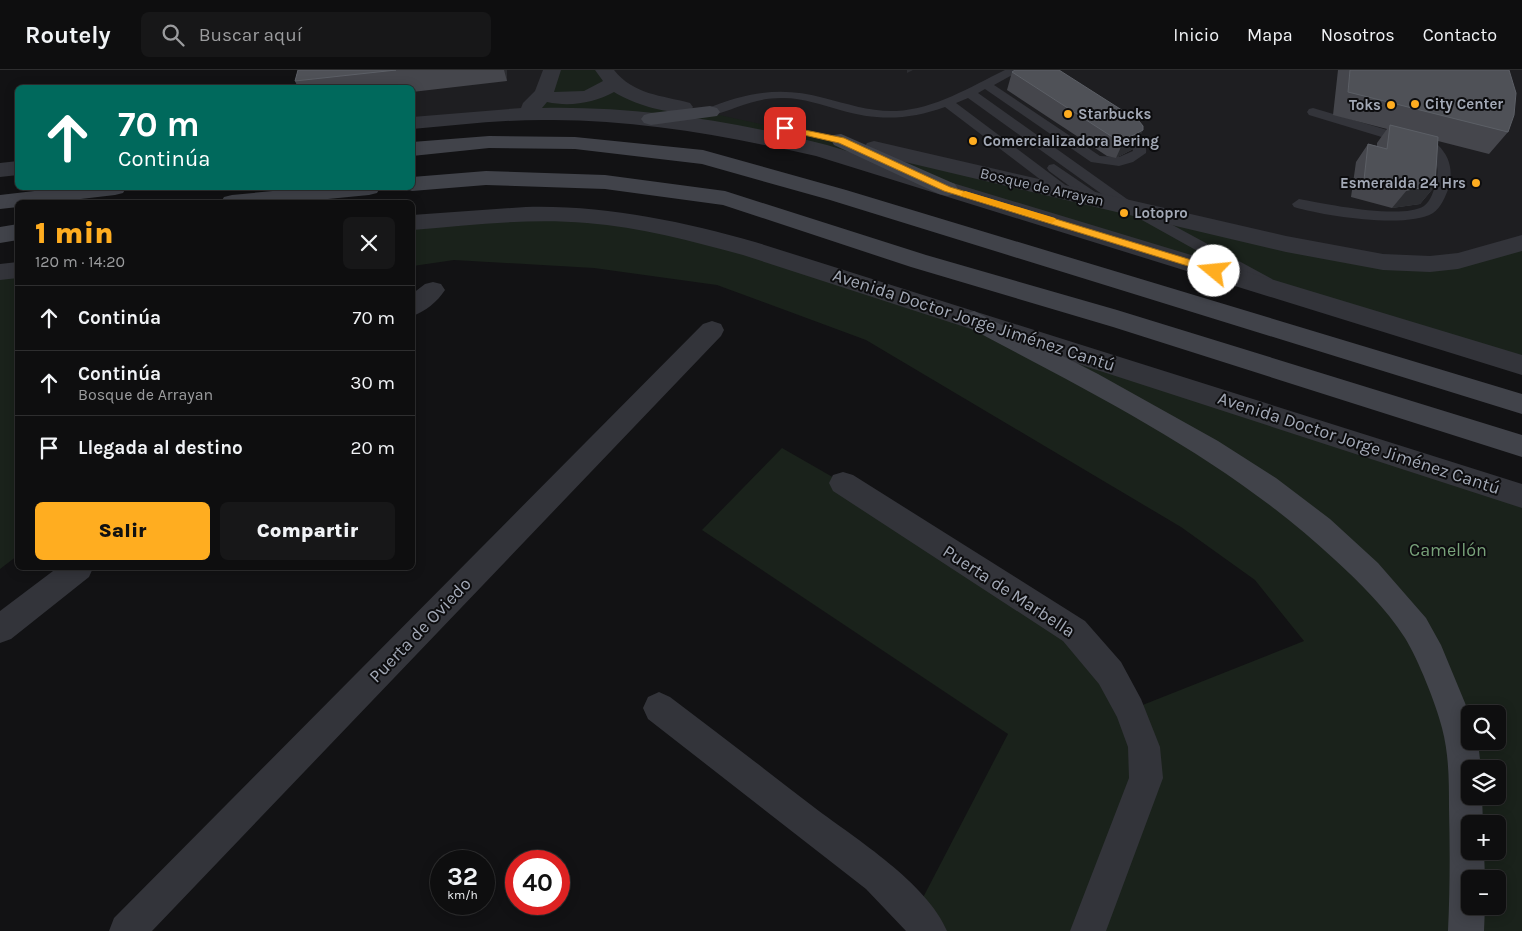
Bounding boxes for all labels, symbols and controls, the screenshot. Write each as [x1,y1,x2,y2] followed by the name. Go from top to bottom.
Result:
[141,12,491,57] search box
[25,21,111,49] text: Routely
[159,21,187,49] icon: search
[199,24,302,46] text: Buscar aquí
[1173,24,1219,46] text: Inicio
[1247,24,1293,46] text: Mapa
[1321,24,1395,46] text: Nosotros
[1423,24,1497,46] text: Contacto
[1425,95,1503,113] place label: City Center
[1349,96,1381,114] place label: Toks
[1409,98,1421,110] marker: City Center
[1385,99,1397,111] marker: Toks
[118,104,200,145] text: 70 m
[35,105,100,170] icon: ahead
[1078,105,1152,123] place label: Starbucks
[764,107,806,149] pin
[1062,108,1074,120] marker: Starbucks
[771,114,799,142] icon: arrive
[983,132,1159,150] place label: Comercializadora Bering
[967,135,979,147] marker: Comercializadora Bering
[118,146,210,172] text: Continúa
[978,164,1106,210] street label: Bosque de Arrayan
[1340,174,1466,192] place label: Esmeralda 24 Hrs
[1470,177,1482,189] marker: Esmeralda 24 Hrs
[1134,204,1188,222] place label: Lotopro
[1118,207,1130,219] marker: Lotopro
[35,215,114,251] text: 1 min
[343,217,395,269] button: close
[1187,244,1239,296] position arrow
[35,252,125,271] text: 120 m · 14:20
[830,264,1118,376] street label: Avenida Doctor Jorge Jiménez Cantú
[35,304,63,332] icon: ahead
[78,307,161,329] text: Continúa
[353,307,395,329] text: 70 m
[78,363,161,385] text: Continúa
[35,369,63,397] icon: ahead
[350,372,395,394] text: 30 m
[78,385,213,404] text: Bosque de Arrayan
[1215,387,1503,499] street label: Avenida Doctor Jorge Jiménez Cantú
[35,434,63,462] icon: arrive
[78,437,243,459] text: Llegada al destino
[350,437,395,459] text: 20 m
[35,502,210,560] button: Salir
[220,502,395,560] button: Compartir
[1409,539,1487,561] park label: Camellón
[939,540,1079,642] street label: Puerta de Marbella
[364,573,476,687] street label: Puerta de Oviedo
[1461,705,1506,915] map controls
[1461,705,1506,750] button: search
[1461,760,1506,805] button: layers
[1461,815,1506,860] button: +
[505,850,570,915] speed limit sign: 40
[447,862,478,891] text: 32
[1461,870,1506,915] button: −
[447,888,478,902] text: km/h

